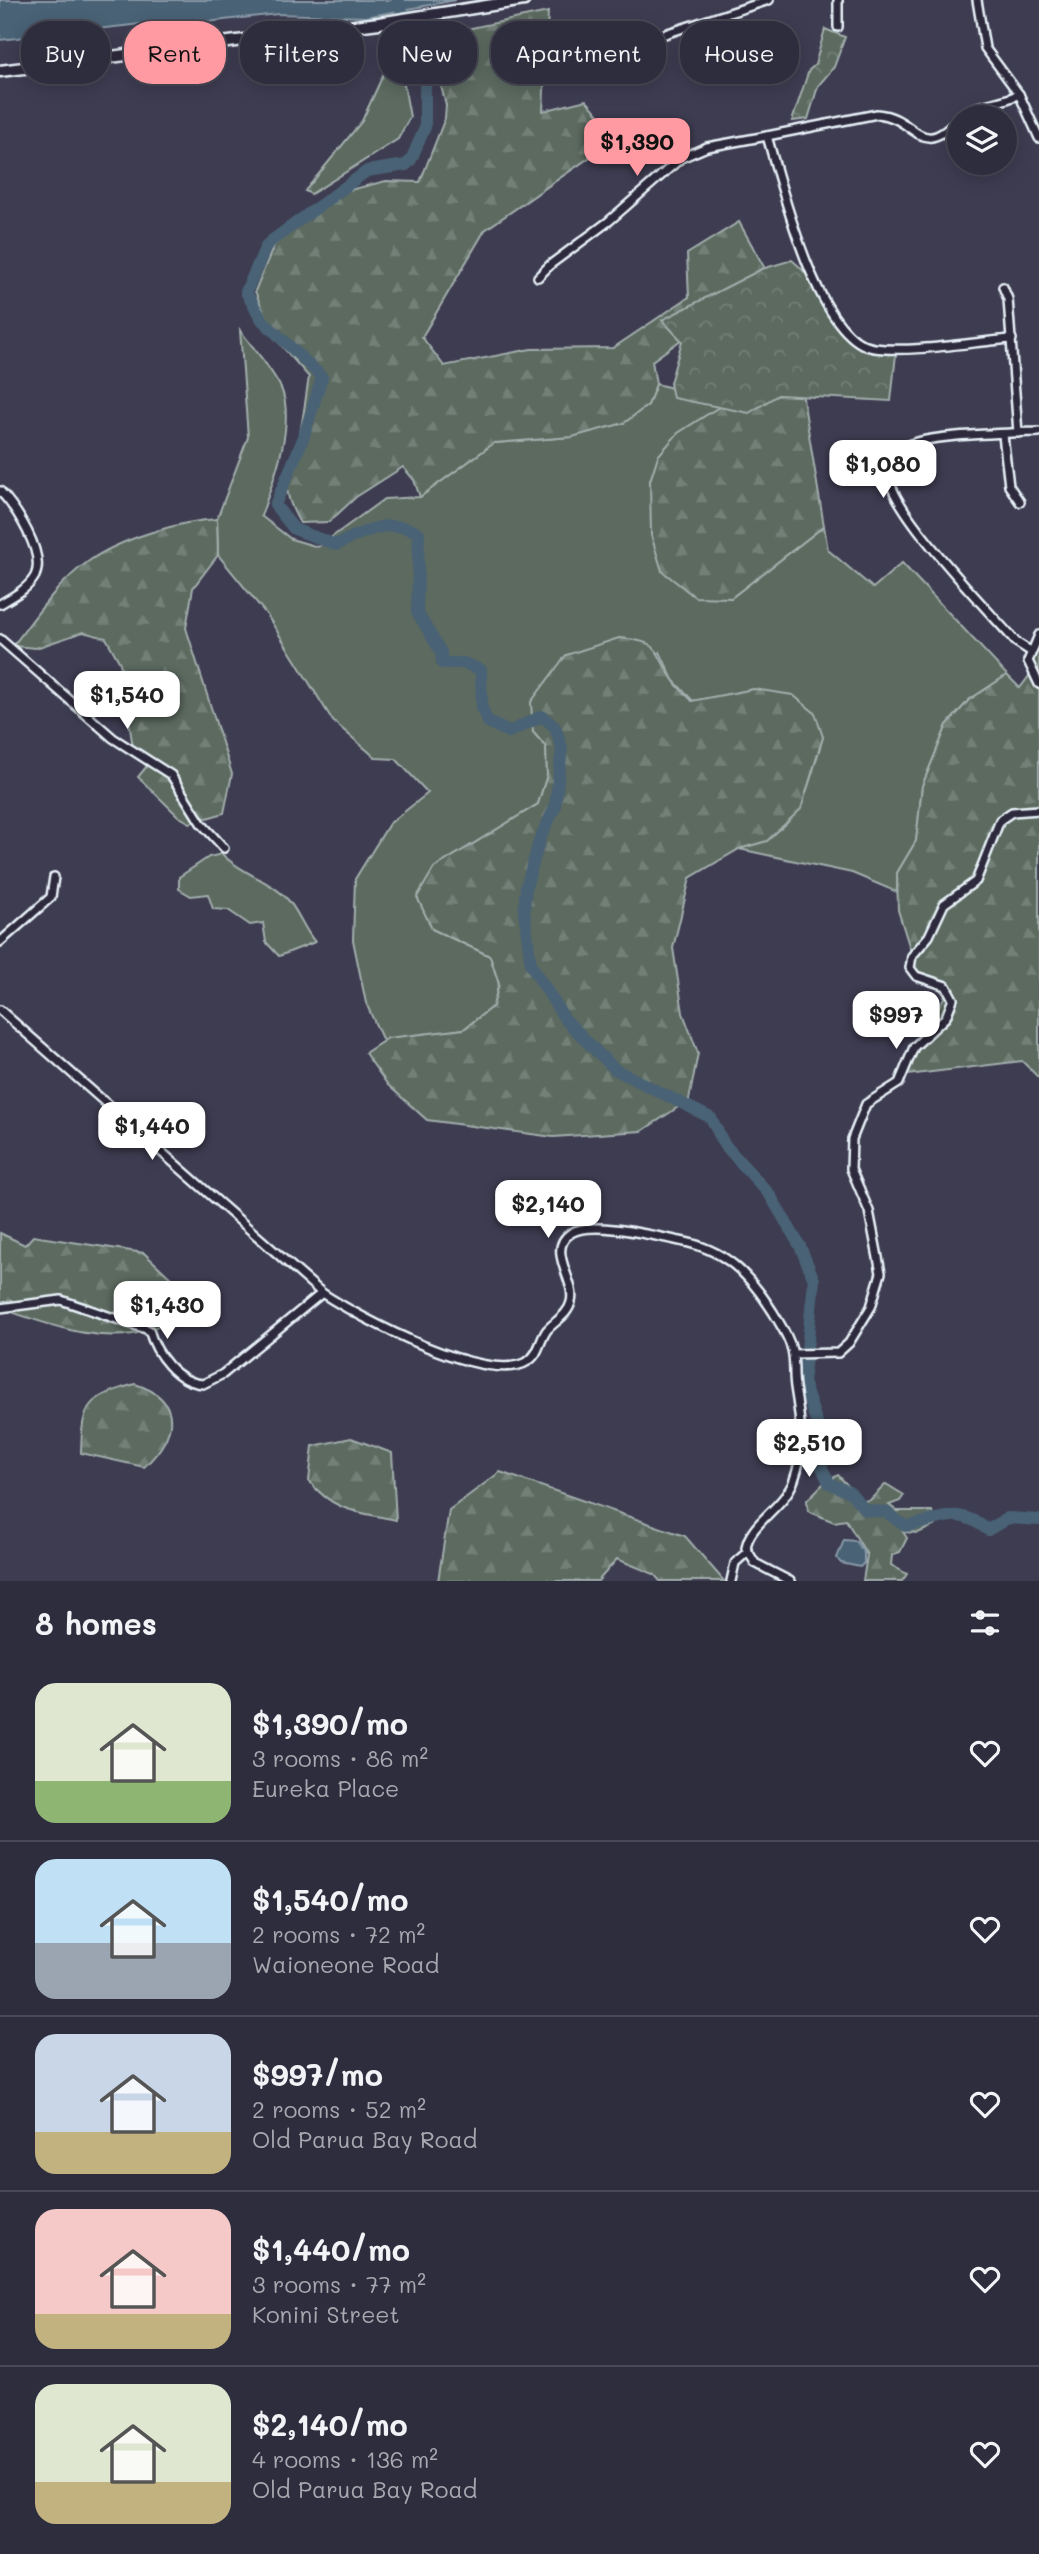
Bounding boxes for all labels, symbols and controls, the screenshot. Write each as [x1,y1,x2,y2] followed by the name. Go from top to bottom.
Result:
[21,21,110,84] chip: Buy
[124,21,226,84] chip: Rent
[240,21,364,84] chip: Filters
[378,21,477,84] chip: New
[491,21,666,84] chip: Apartment
[680,21,799,84] chip: House
[947,105,1017,175] map controls
[947,105,1017,175] button: layers
[580,118,694,178] pin: $1,390
[600,126,674,156] text: $1,390
[826,440,940,500] pin: $1,080
[845,448,921,478] text: $1,080
[70,672,184,731] pin: $1,540
[90,679,164,709] text: $1,540
[855,992,937,1051] pin: $997
[869,999,923,1029] text: $997
[95,1102,209,1162] pin: $1,440
[114,1110,190,1140] text: $1,440
[491,1180,605,1240] pin: $2,140
[511,1188,585,1218] text: $2,140
[110,1282,224,1341] pin: $1,430
[130,1289,204,1319] text: $1,430
[752,1420,866,1479] pin: $2,510
[773,1427,845,1457] text: $2,510
[35,1603,157,1643] text: 8 homes
[966,1604,1004,1642] icon: filters
[252,1703,408,1743] text: $1,390/mo
[91,1711,175,1795] icon: home
[966,1734,1004,1772] icon: heart
[252,1743,428,1773] text: 3 rooms · 86 m²
[252,1773,399,1803] text: Eureka Place
[252,1879,408,1919] text: $1,540/mo
[91,1887,175,1971] icon: home
[966,1910,1004,1948] icon: heart
[252,1919,425,1949] text: 2 rooms · 72 m²
[252,1949,439,1979] text: Waioneone Road
[252,2054,383,2094] text: $997/mo
[91,2062,175,2146] icon: home
[966,2085,1004,2123] icon: heart
[252,2094,426,2124] text: 2 rooms · 52 m²
[252,2124,477,2154] text: Old Parua Bay Road
[252,2229,410,2269] text: $1,440/mo
[91,2237,175,2321] icon: home
[966,2260,1004,2298] icon: heart
[252,2269,426,2299] text: 3 rooms · 77 m²
[252,2299,400,2329] text: Konini Street
[252,2404,408,2444] text: $2,140/mo
[91,2412,175,2496] icon: home
[966,2435,1004,2473] icon: heart
[252,2444,438,2474] text: 4 rooms · 136 m²
[252,2474,477,2504] text: Old Parua Bay Road

